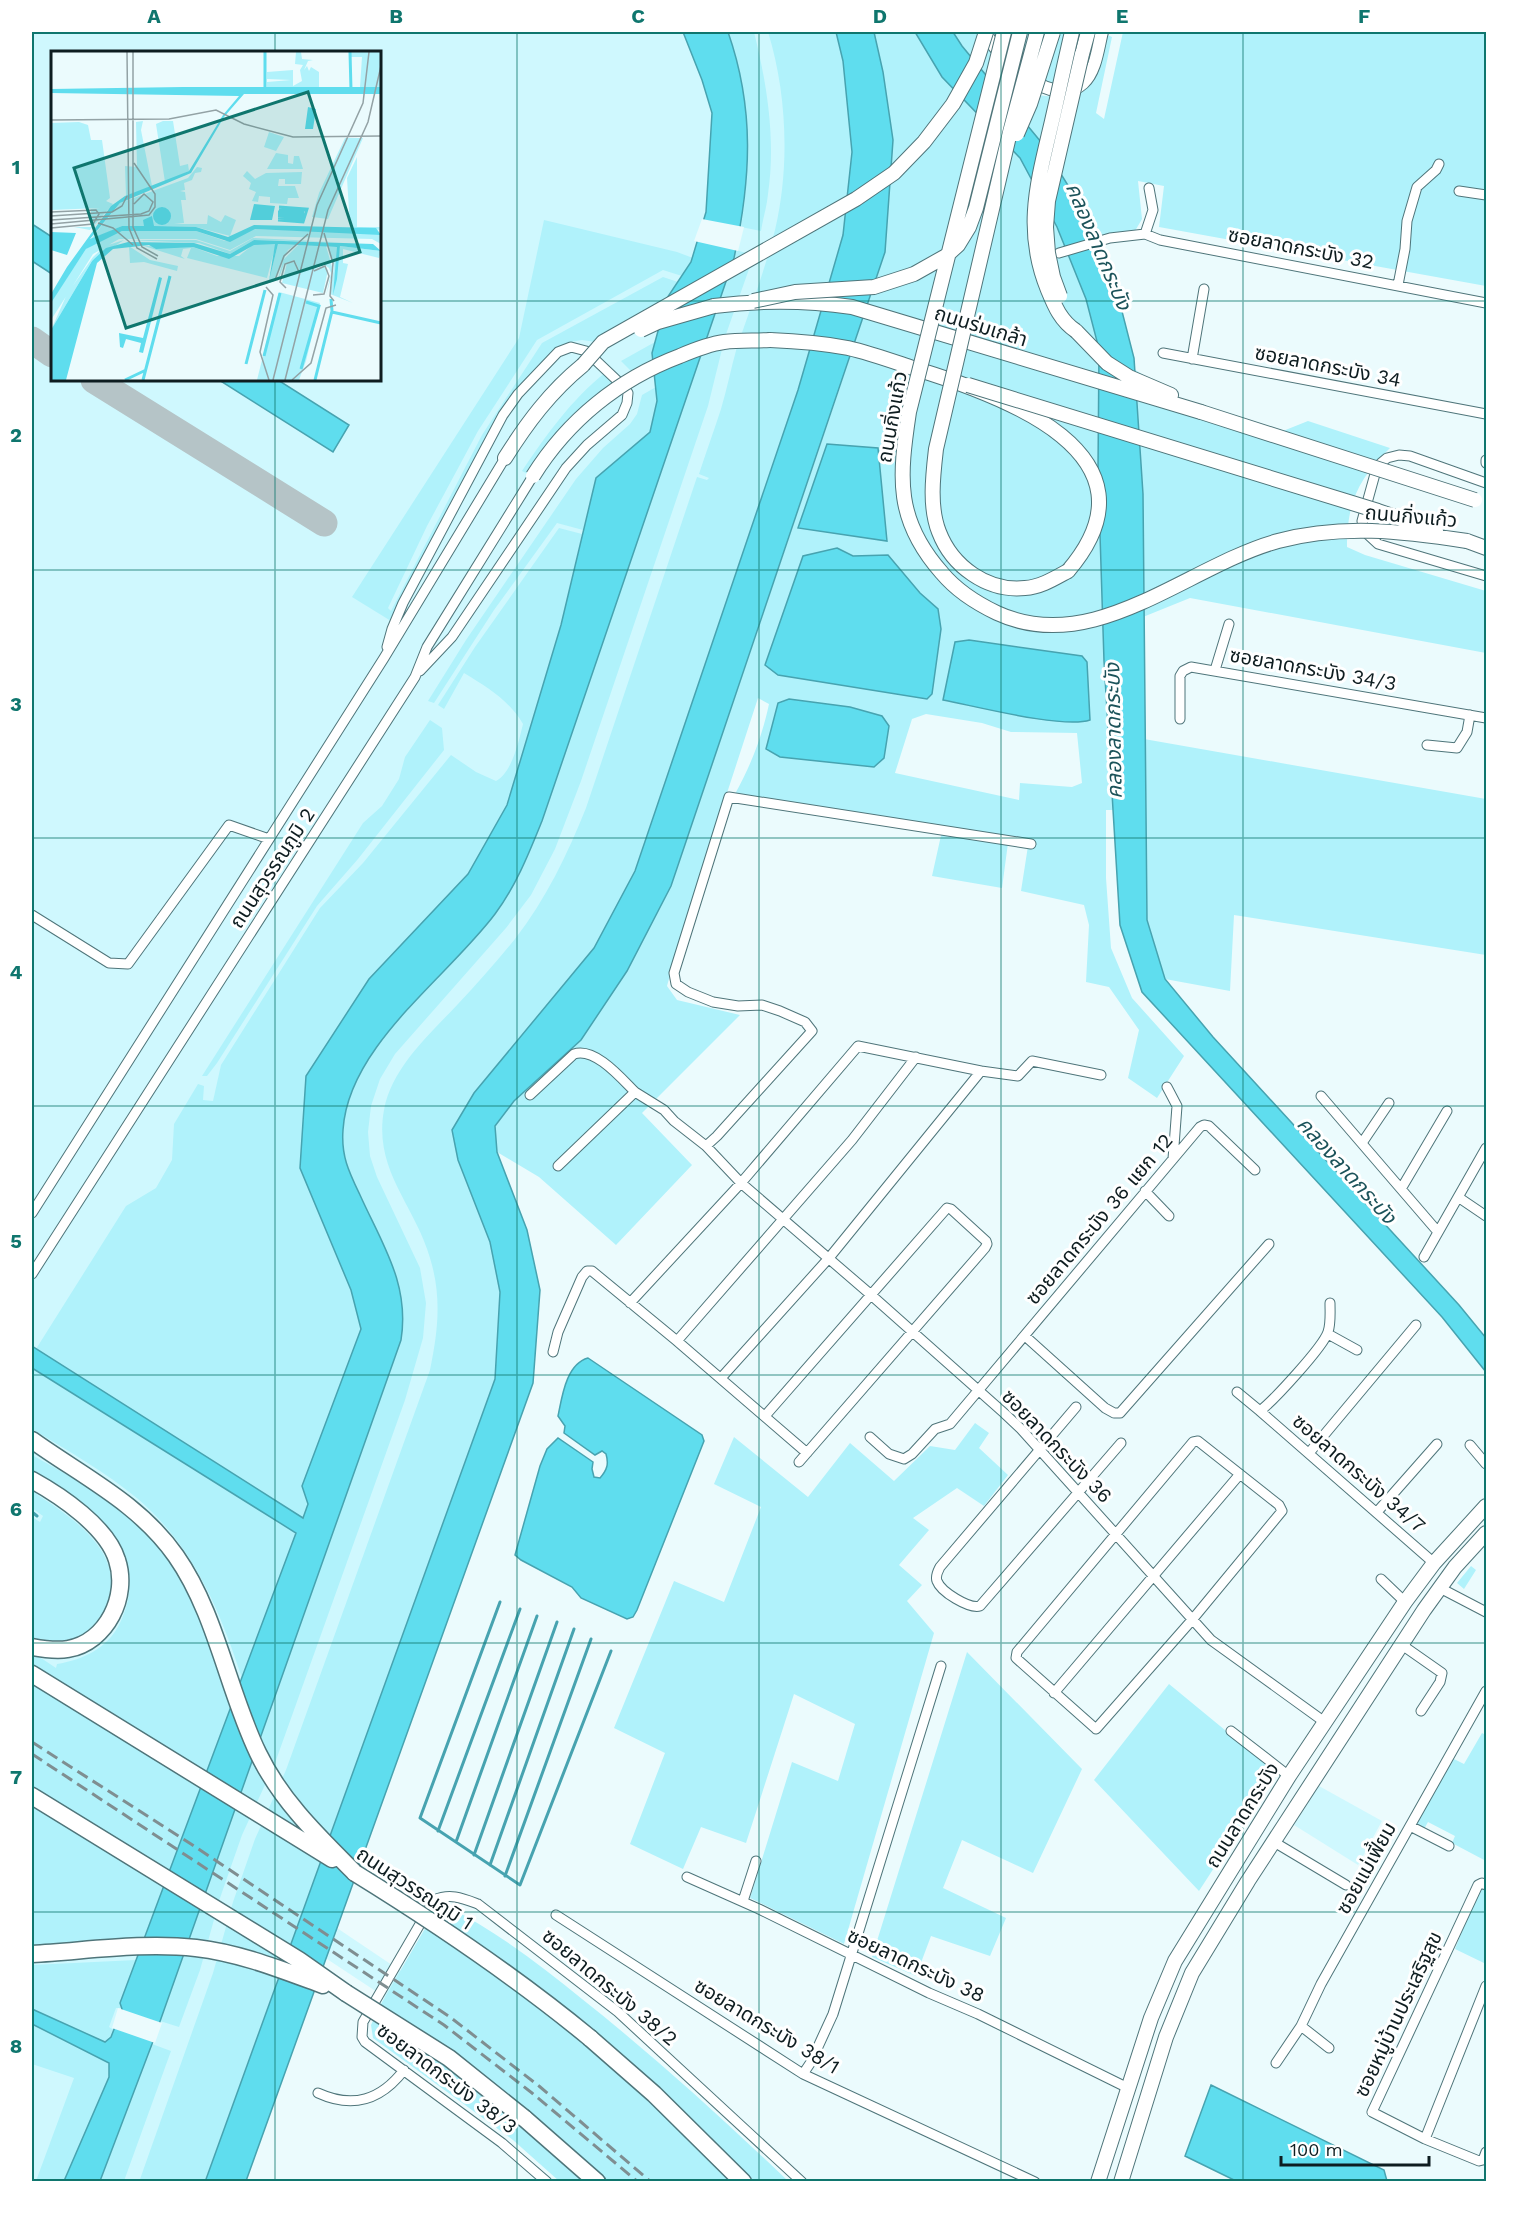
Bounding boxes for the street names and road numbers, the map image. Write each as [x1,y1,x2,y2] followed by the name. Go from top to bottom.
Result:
[1226,222,1376,274] street label: ซอยลาดกระบัง 32
[932,300,1030,352] street label: ถนนร่มเกล้า
[1253,340,1403,392] street label: ซอยลาดกระบัง 34
[871,369,912,465] street label: ถนนกิ่งแก้ว
[1364,499,1458,532] street label: ถนนกิ่งแก้ว
[1228,643,1398,695] street label: ซอยลาดกระบัง 34/3
[224,803,321,933] street label: ถนนสุวรรณภูมิ 2
[1020,1129,1178,1309] street label: ซอยลาดกระบัง 36 แยก 12
[997,1384,1117,1508] street label: ซอยลาดกระบัง 36
[1288,1409,1430,1537] street label: ซอยลาดกระบัง 34/7
[1200,1758,1284,1872] street label: ถนนลาดกระบัง
[1329,1817,1401,1918] street label: ซอยแม่เฟี้ยม
[352,1841,478,1935] street label: ถนนสุวรรณภูมิ 1
[844,1923,988,2007] street label: ซอยลาดกระบัง 38
[538,1924,682,2050] street label: ซอยลาดกระบัง 38/2
[1349,1927,1448,2101] street label: ซอยหมู่บ้านประเสริฐสุข
[690,1973,844,2079] street label: ซอยลาดกระบัง 38/1
[372,2018,522,2138] street label: ซอยลาดกระบัง 38/3

